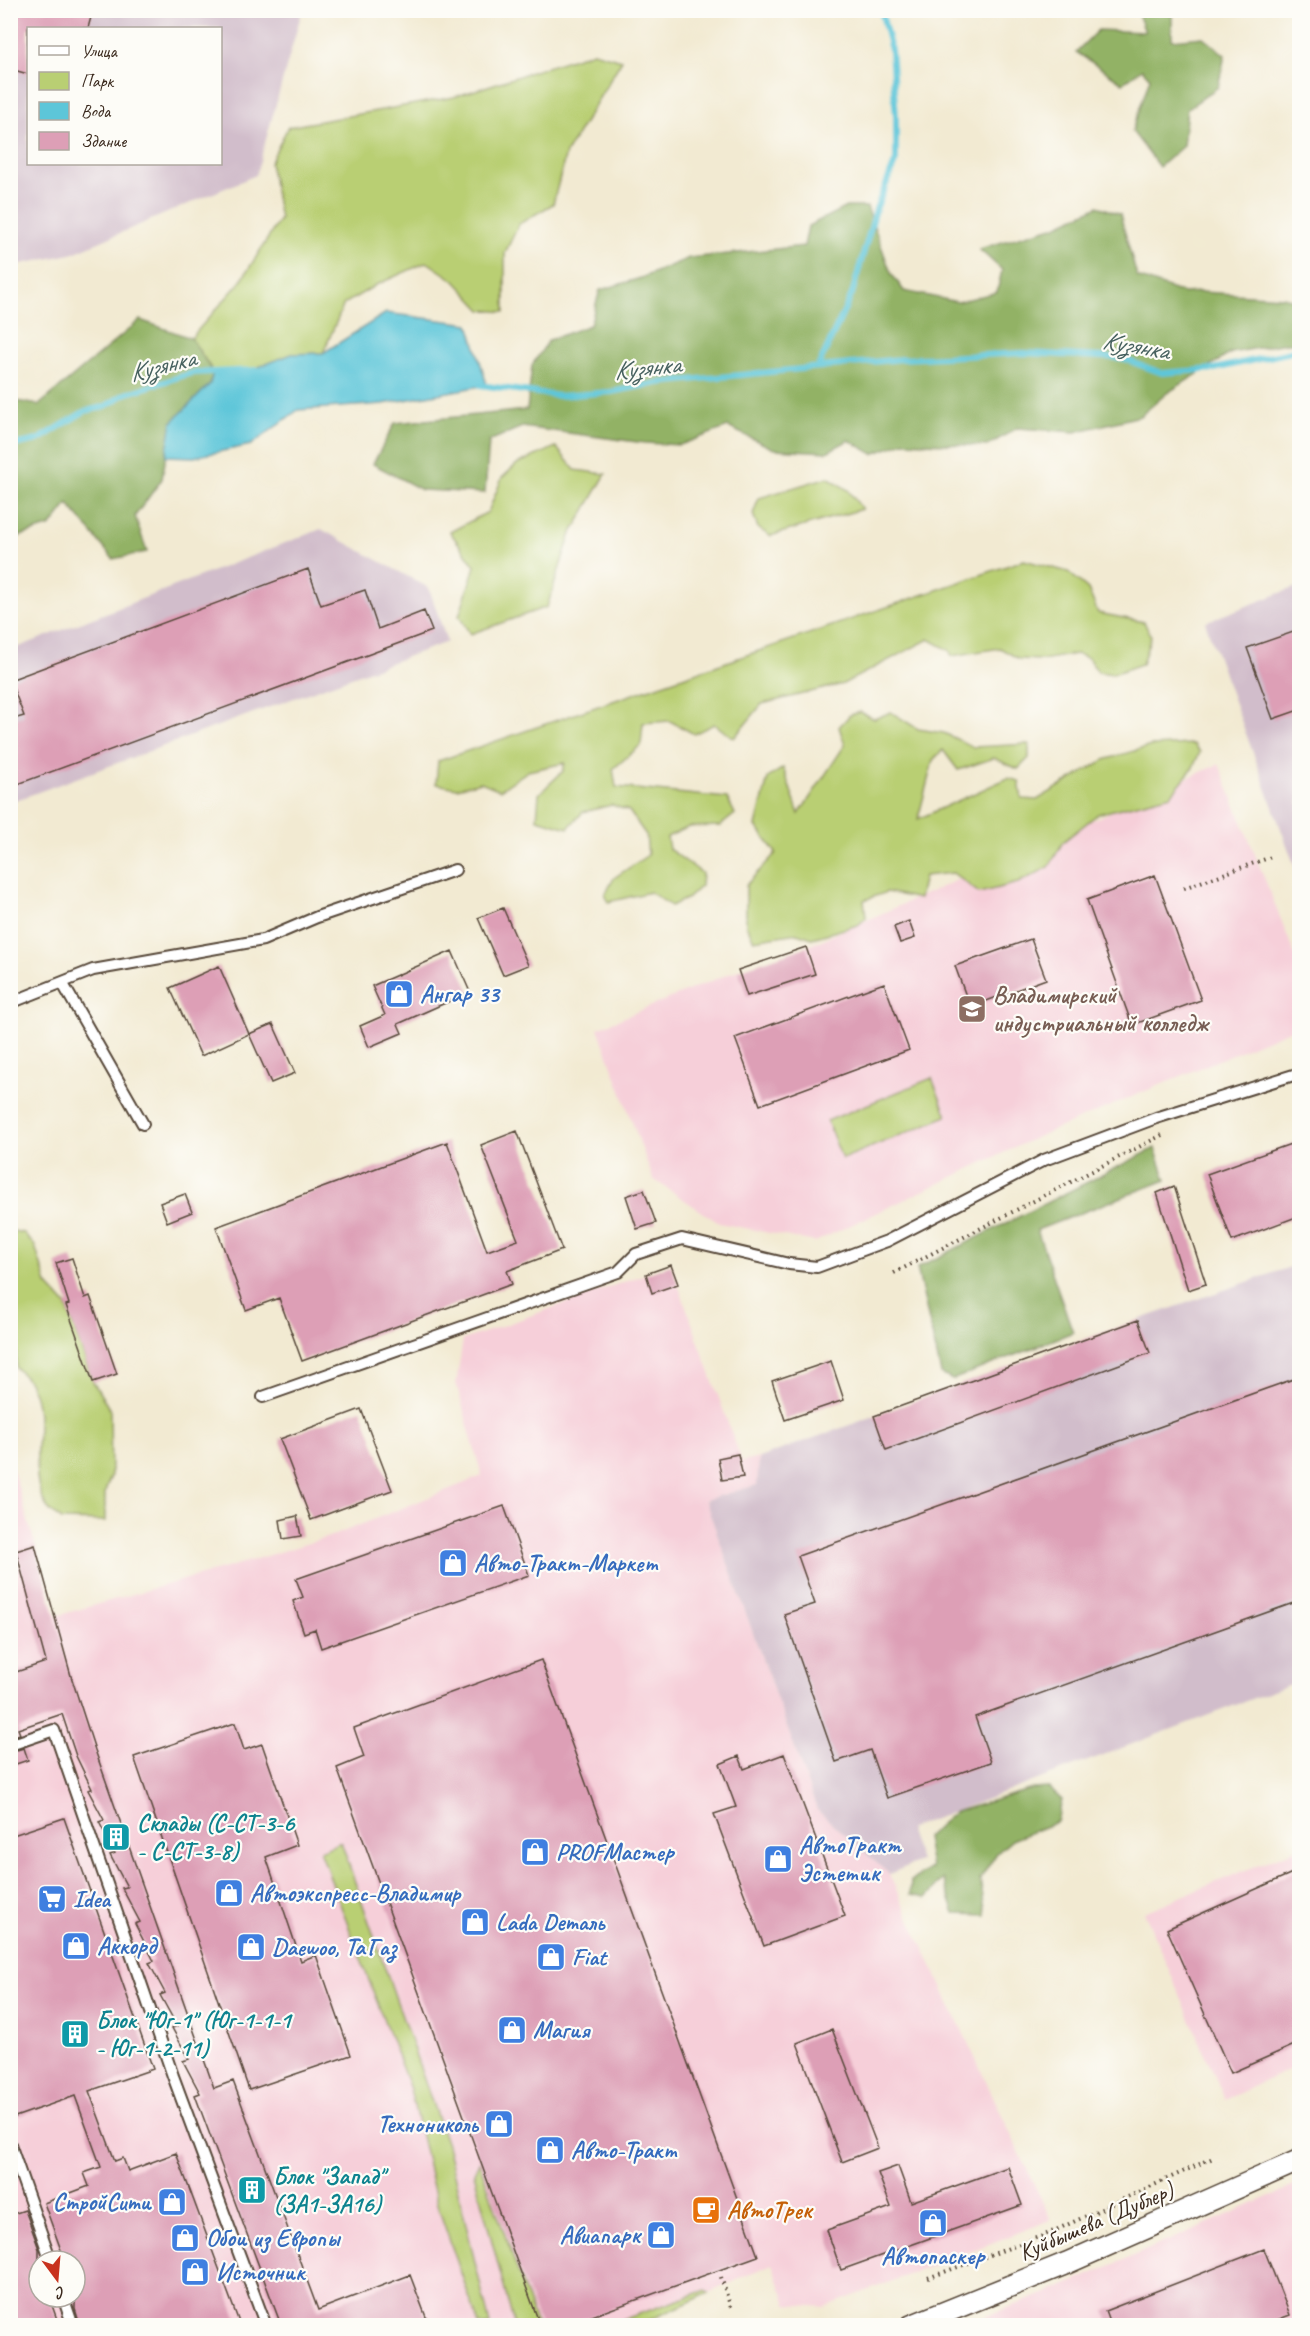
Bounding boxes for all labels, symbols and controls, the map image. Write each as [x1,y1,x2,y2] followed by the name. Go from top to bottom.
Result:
[27,27,222,165] legend
[81,40,118,62] text: Улица
[81,70,115,92] text: Парк
[81,100,112,122] text: Вода
[81,130,127,152] text: Здание
[1100,323,1175,368] water label: Кузянка
[126,341,202,390] water label: Кузянка
[612,347,685,387] water label: Кузянка
[383,978,415,1010] shop icon: Ангар 33
[420,979,501,1009] place label: Ангар 33
[993,980,1211,1038] place label: Владимирский индустриальный колледж
[956,993,988,1025] school or university icon: Владимирский индустриальный колледж
[437,1547,469,1579] shop icon: Авто-Тракт-Маркет
[474,1548,658,1578] place label: Авто-Тракт-Маркет
[137,1808,296,1866] place label: Склады (С-СТ-3-6 - С-СТ-3-8)
[100,1821,132,1853] building icon: Склады (С-СТ-3-6 - С-СТ-3-8)
[799,1830,902,1888] place label: АвтоТракт Эстетик
[519,1836,551,1868] shop icon: PROFМастер
[556,1837,676,1867] place label: PROFМастер
[762,1843,794,1875] shop icon: АвтоТракт Эстетик
[213,1877,245,1909] shop icon: Автоэкспресс-Владимир
[250,1878,462,1908] place label: Автоэкспресс-Владимир
[36,1883,68,1915] supermarket icon: Idea
[73,1884,112,1914] place label: Idea
[459,1906,491,1938] shop icon: Lada Dеталь
[496,1907,606,1937] place label: Lada Dеталь
[60,1930,92,1962] shop icon: Аккорд
[97,1931,159,1961] place label: Аккорд
[235,1931,267,1963] shop icon: Daewoo, ТаГаз
[272,1932,399,1963] place label: Daewoo, ТаГаз
[535,1941,567,1973] shop icon: Fiat
[572,1942,609,1972] place label: Fiat
[96,2005,294,2063] place label: Блок "Юг-1" (Юг-1-1-1 - Юг-1-2-11)
[496,2014,528,2046] shop icon: Магия
[533,2015,591,2045] place label: Магия
[59,2018,91,2050] building icon: Блок "Юг-1" (Юг-1-1-1 - Юг-1-2-11)
[483,2108,515,2140] shop icon: Технониколь
[377,2109,480,2139] place label: Технониколь
[534,2134,566,2166] shop icon: Авто-Тракт
[571,2135,677,2165] place label: Авто-Тракт
[273,2161,389,2219] place label: Блок "Запад" (ЗА1-ЗА16)
[236,2174,268,2206] building icon: Блок "Запад" (ЗА1-ЗА16)
[1014,2174,1179,2267] street label: Куйбышева (Дублер)
[156,2186,188,2218] shop icon: СтройСити
[53,2187,152,2217] place label: СтройСити
[690,2194,722,2226] cafe icon: АвтоТрек
[727,2195,814,2225] place label: АвтоТрек
[917,2207,949,2239] shop icon: Автопаскер
[645,2219,677,2251] shop icon: Авиапарк
[560,2220,642,2250] place label: Авиапарк
[169,2222,201,2254] shop icon: Обои из Европы
[206,2223,341,2254] place label: Обои из Европы
[881,2241,987,2271] place label: Автопаскер
[27,2249,87,2309] north arrow
[179,2256,211,2288] shop icon: Источник
[216,2257,307,2287] place label: Источник
[52,2282,67,2304] text: С

